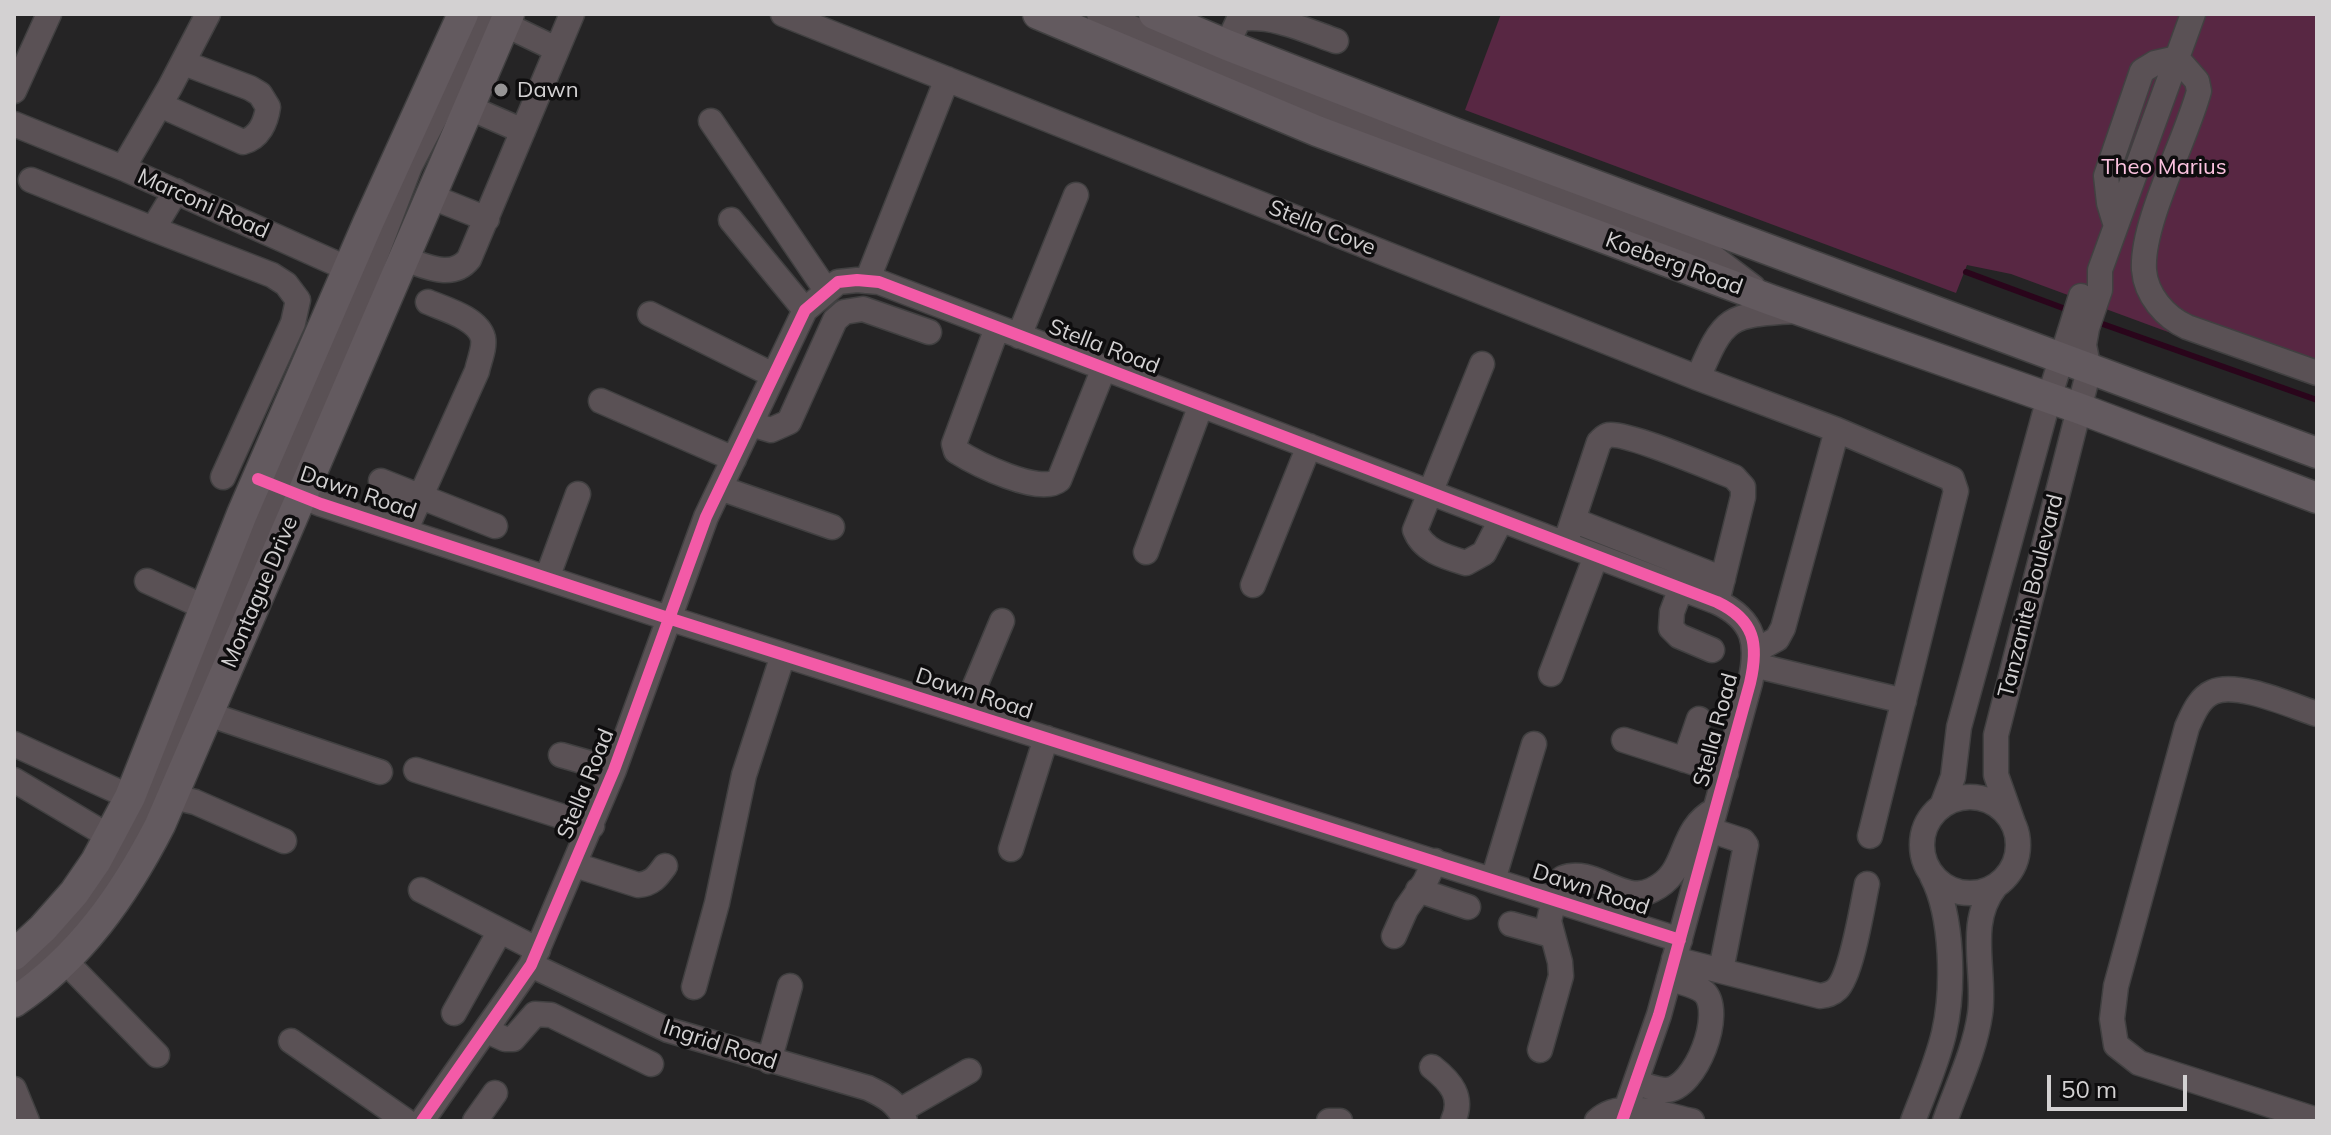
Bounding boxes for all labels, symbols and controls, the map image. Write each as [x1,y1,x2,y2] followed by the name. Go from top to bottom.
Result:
[517,77,579,103] place label: Dawn
[492,81,510,99] marker: Dawn
[2101,154,2227,180] park label: Theo Marius
[133,163,273,245] street label: Marconi Road
[1265,195,1379,261] street label: Stella Cove
[1602,227,1746,301] street label: Koeberg Road
[1045,314,1163,380] street label: Stella Road
[296,461,420,525] street label: Dawn Road
[1993,492,2069,700] street label: Tanzanite Boulevard
[216,512,304,672] street label: Montague Drive
[912,663,1036,725] street label: Dawn Road
[1688,670,1744,790] street label: Stella Road
[552,725,620,843] street label: Stella Road
[1529,859,1653,921] street label: Dawn Road
[660,1014,780,1076] street label: Ingrid Road
[2051,1059,2191,1109] scale bar
[2061,1074,2117,1104] text: 50 m

